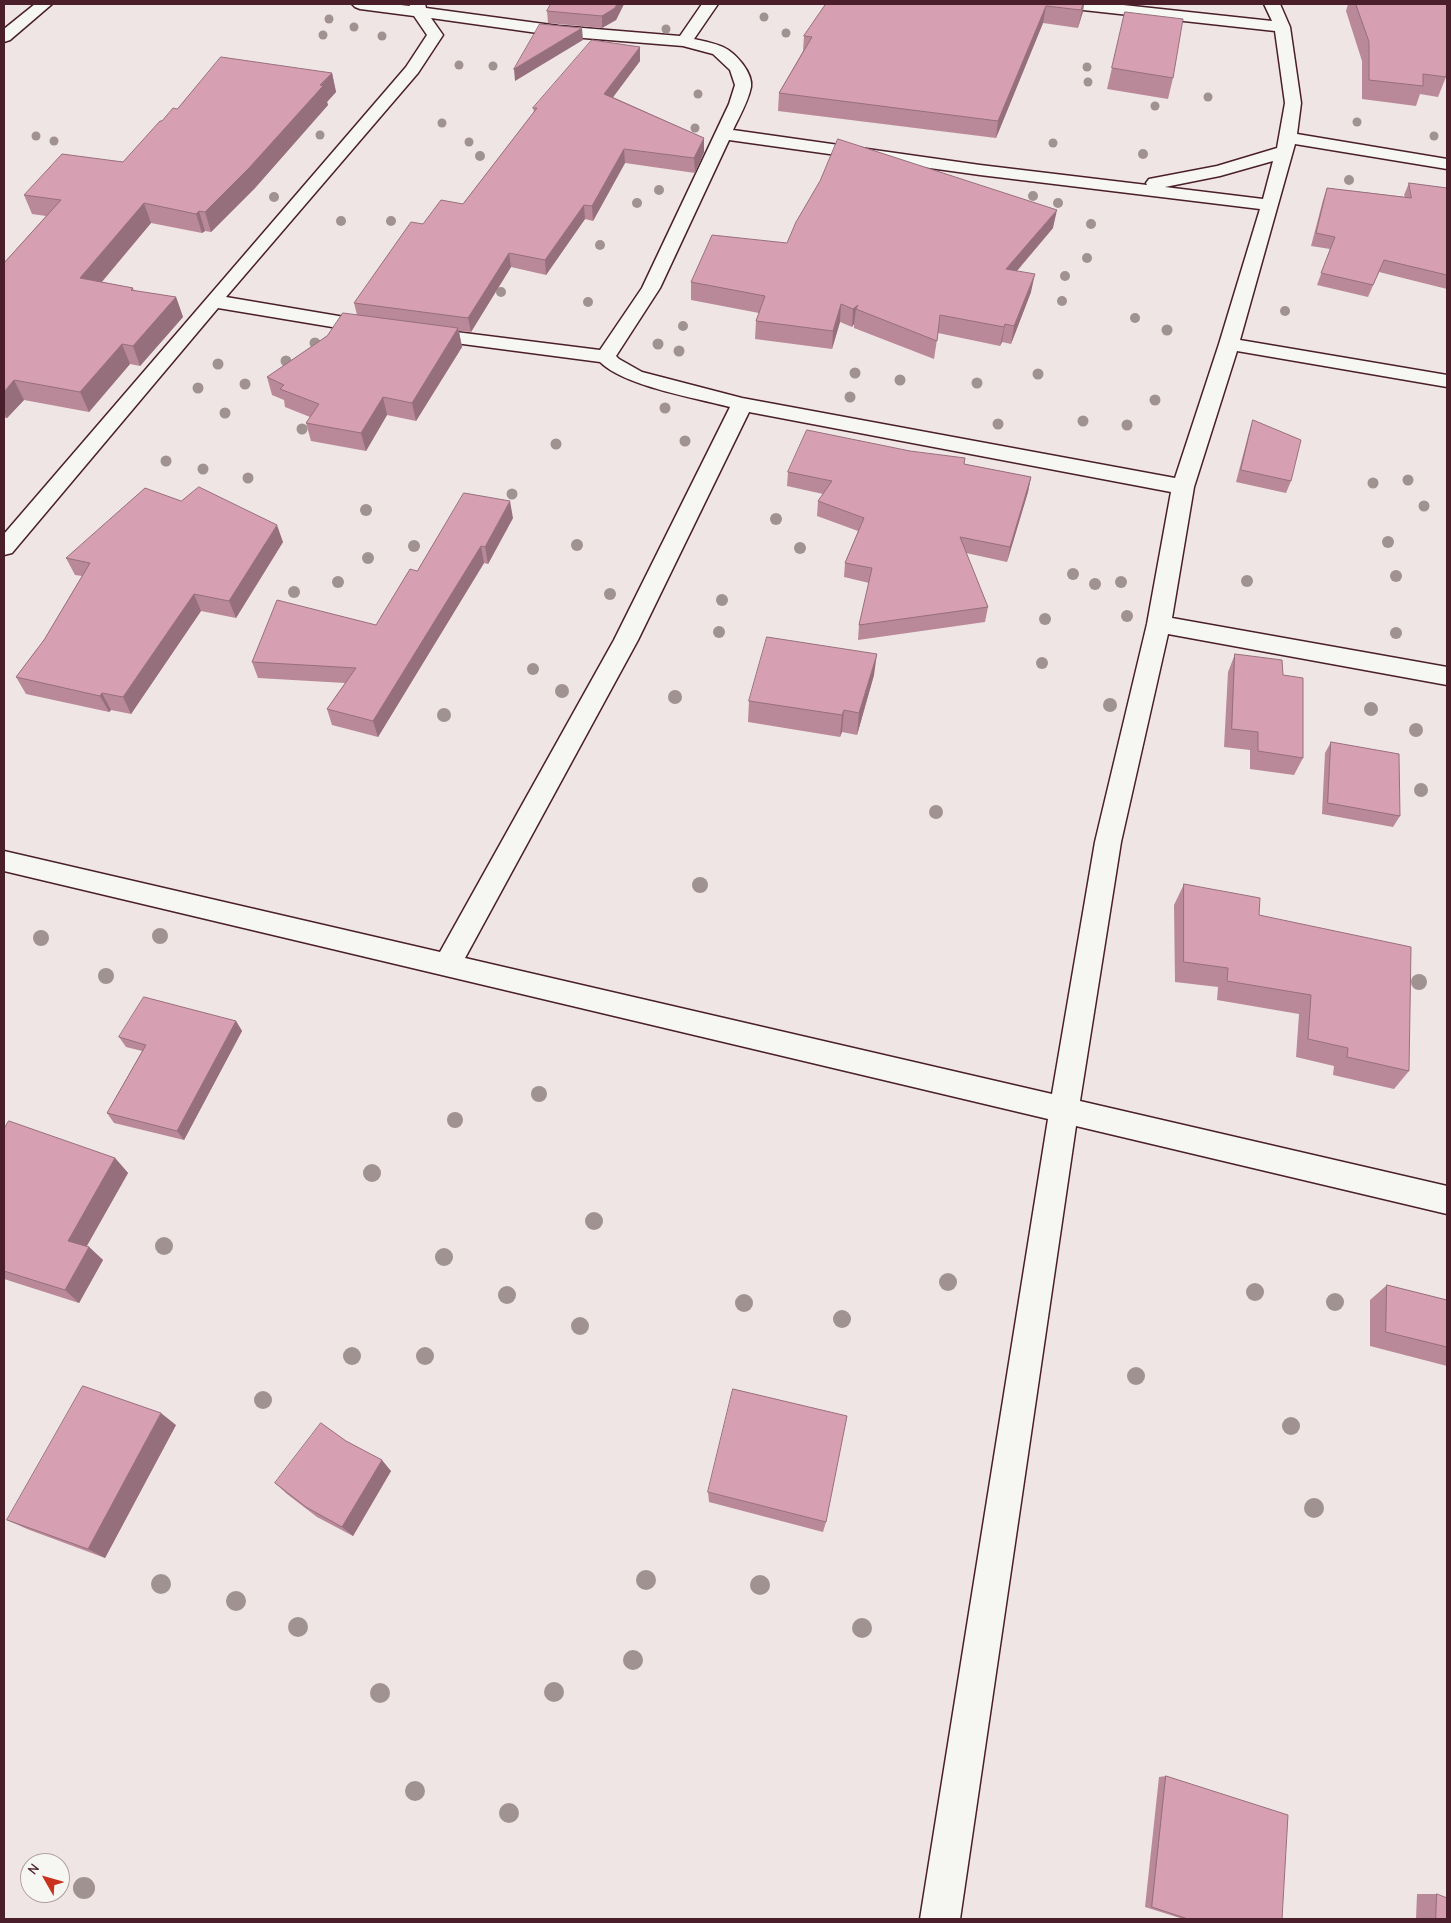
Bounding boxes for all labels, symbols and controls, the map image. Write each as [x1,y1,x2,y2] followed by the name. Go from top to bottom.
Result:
[20,1853,70,1903] north arrow
[24,1860,43,1878] text: N

